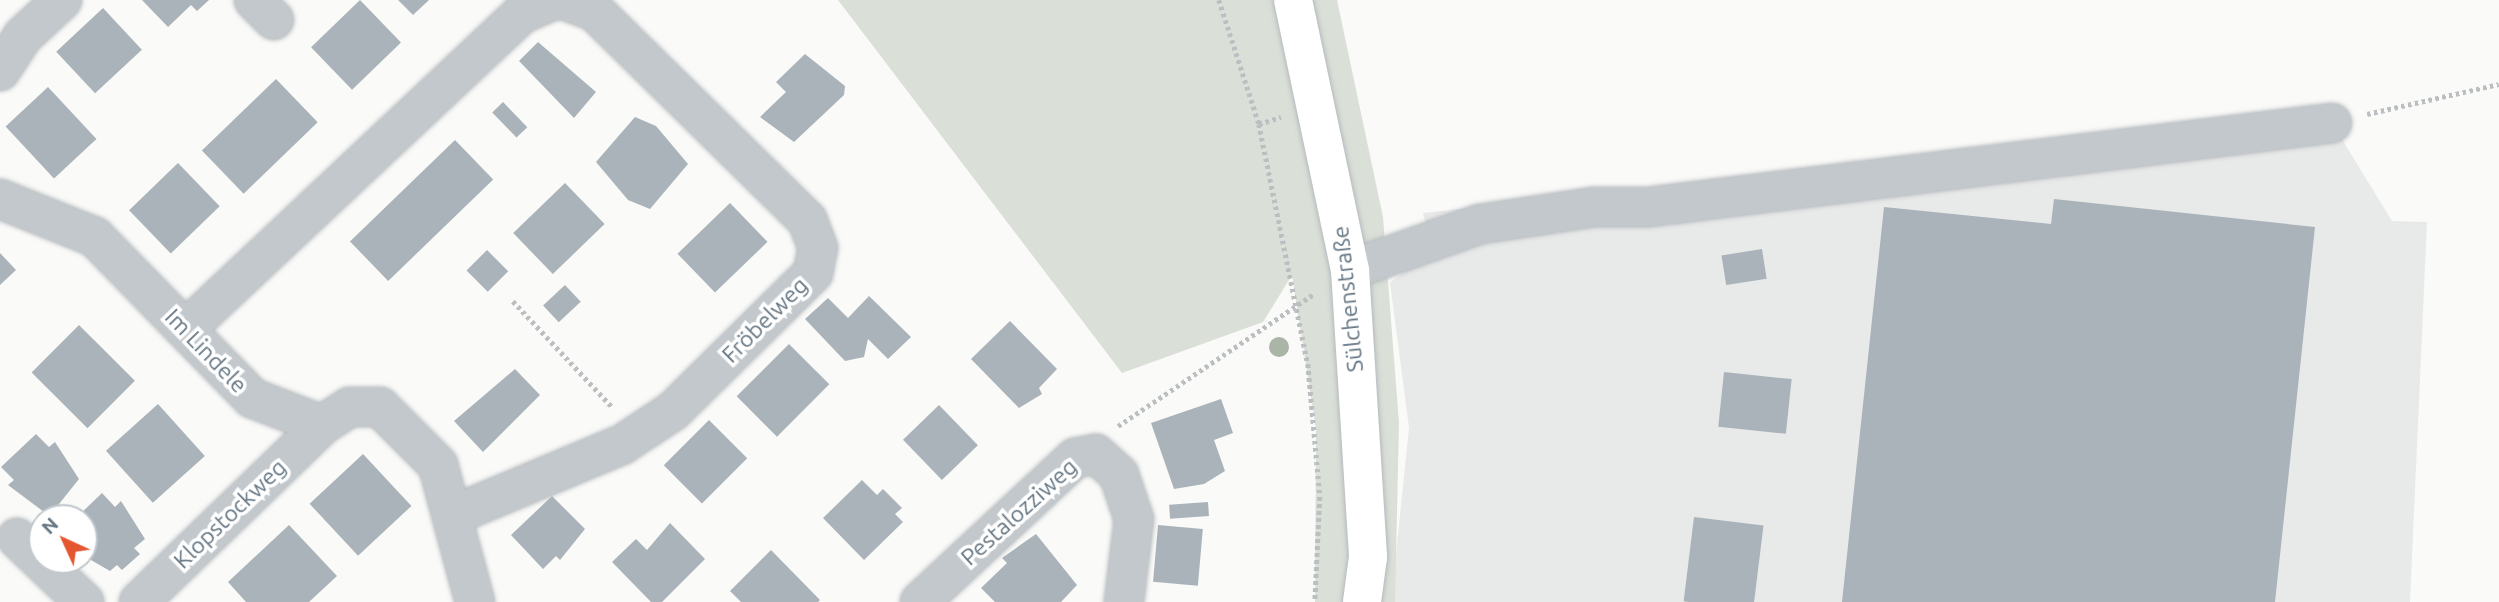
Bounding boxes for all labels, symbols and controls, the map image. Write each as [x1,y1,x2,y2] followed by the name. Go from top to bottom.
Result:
[1327,224,1369,374] street label: Sülchenstraße
[716,271,814,369] street label: Fröbelweg
[159,303,253,399] street label: Im Lindele
[955,453,1083,571] street label: Pestalozziweg
[168,454,292,574] street label: Klopstockweg
[28,504,98,574] north arrow
[37,513,62,538] text: N

